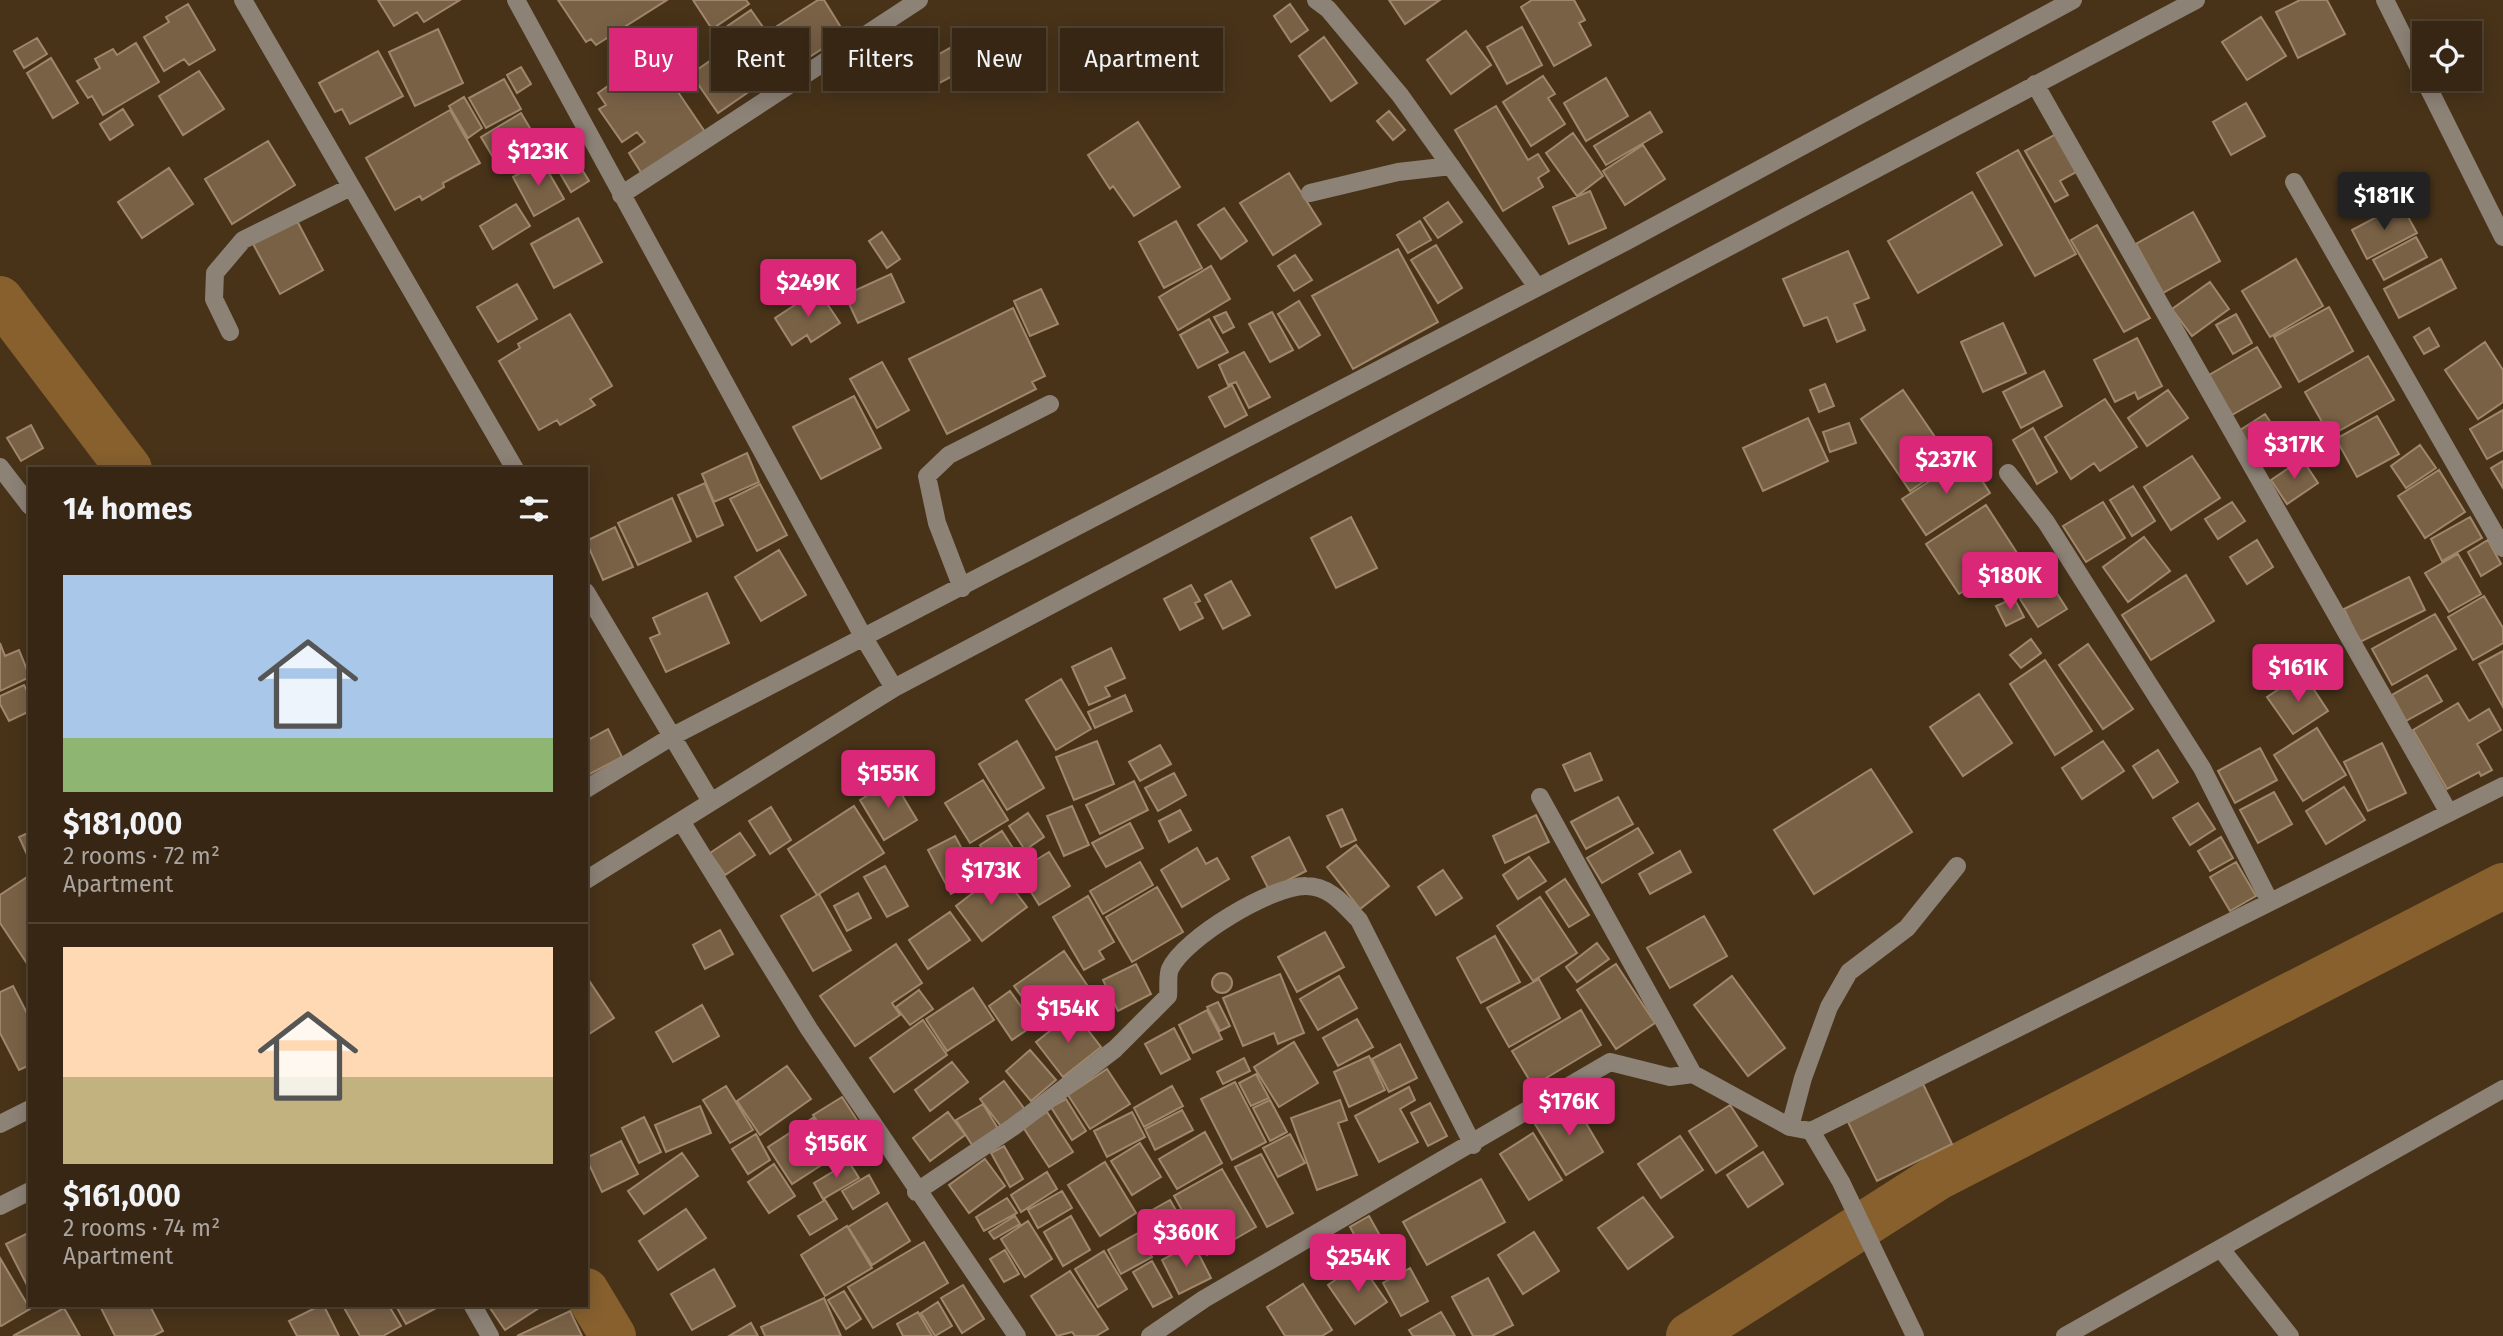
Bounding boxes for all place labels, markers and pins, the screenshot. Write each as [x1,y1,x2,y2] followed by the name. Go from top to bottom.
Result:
[489,128,587,188] pin: $123K
[2335,173,2433,232] pin: $181K
[759,260,857,319] pin: $249K
[2245,421,2343,481] pin: $317K
[1897,436,1995,496] pin: $237K
[1961,552,2059,612] pin: $180K
[2249,644,2347,704] pin: $161K
[839,750,937,810] pin: $155K
[942,848,1040,907] pin: $173K
[1019,986,1117,1045] pin: $154K
[1520,1078,1618,1138] pin: $176K
[787,1120,885,1180] pin: $156K
[1137,1210,1235,1269] pin: $360K
[1309,1234,1407,1294] pin: $254K

